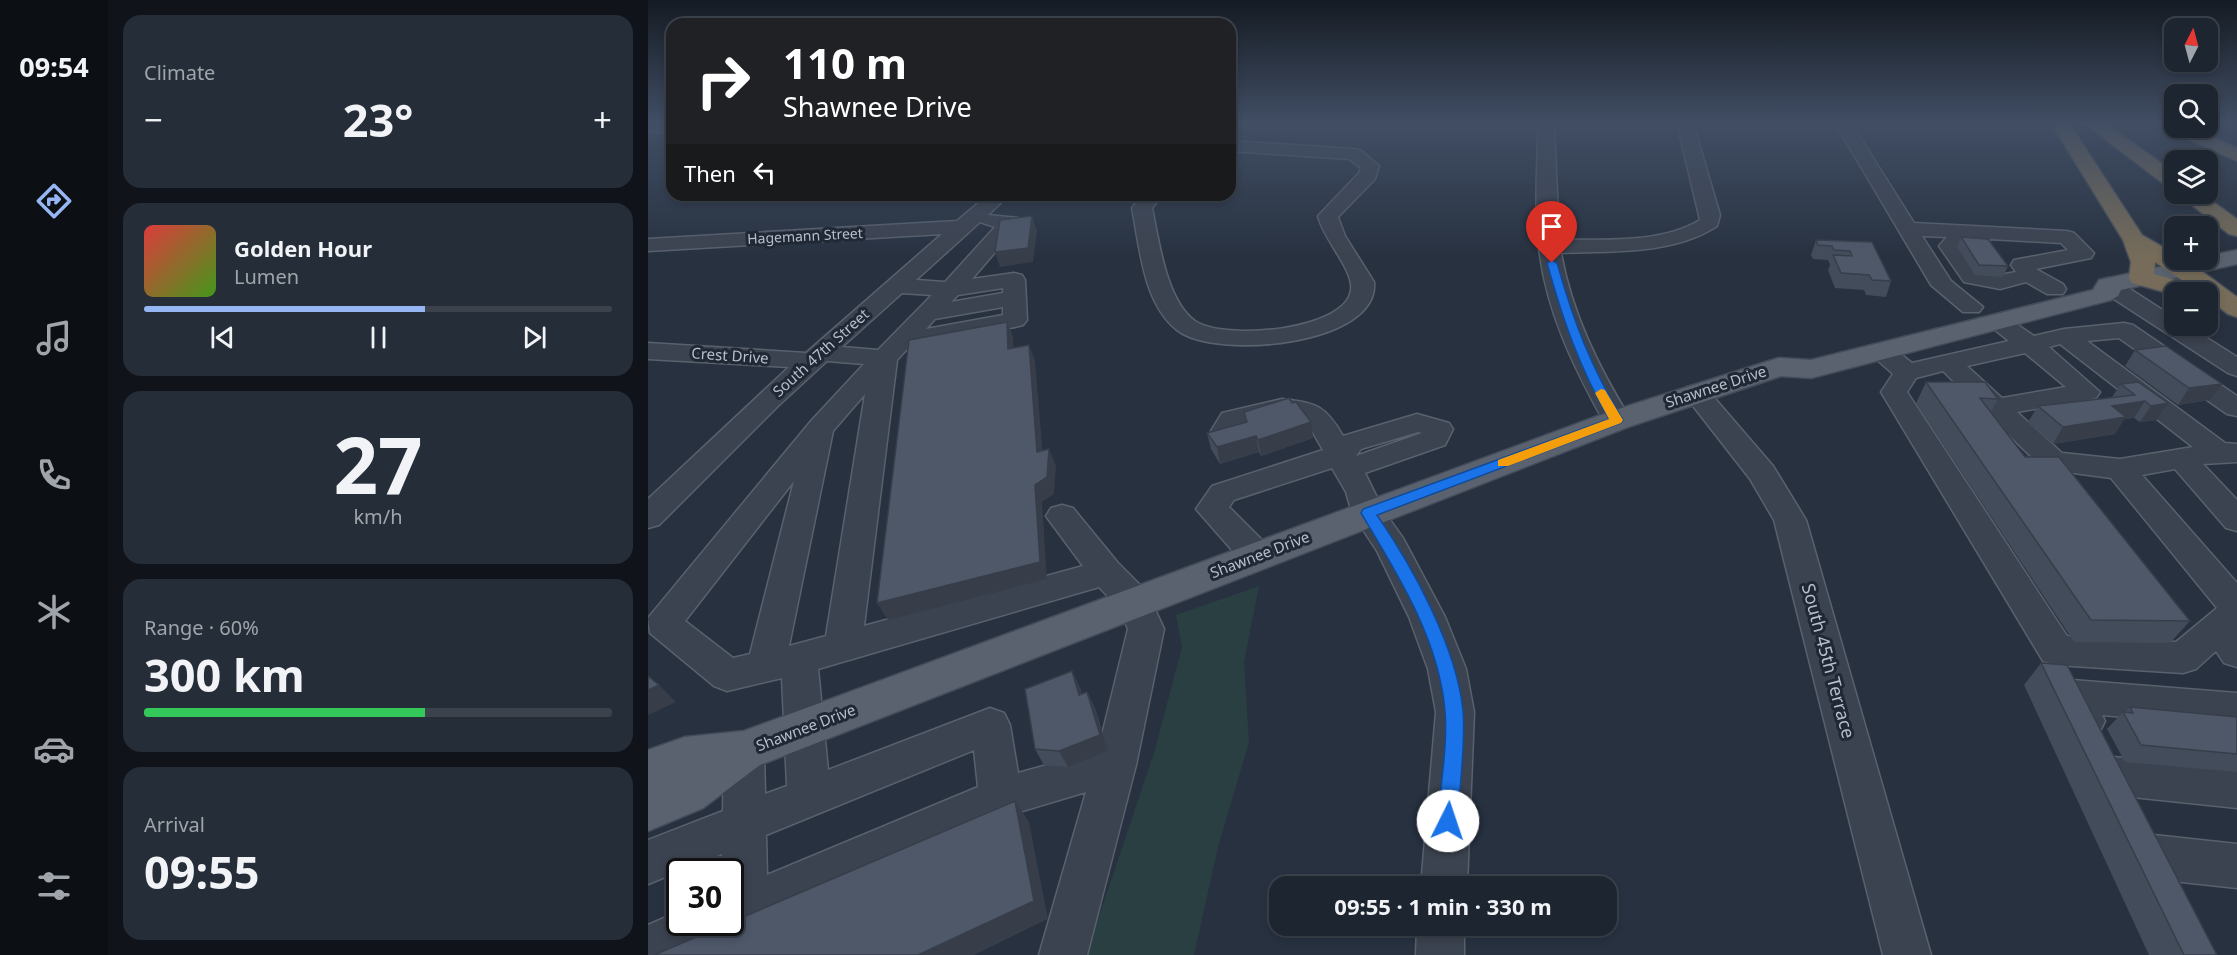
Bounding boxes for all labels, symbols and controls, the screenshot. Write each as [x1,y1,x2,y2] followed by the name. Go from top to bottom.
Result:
[2164,18,2218,72] north arrow
[2164,18,2218,336] map controls
[783,34,907,91] text: 110 m
[684,42,762,120] icon: right
[19,48,89,85] text: 09:54
[144,59,215,86] text: Climate
[2164,84,2218,138] button: search
[783,88,972,125] text: Shawnee Drive
[343,89,413,150] text: 23°
[144,97,163,142] text: −
[593,97,612,142] text: +
[2164,150,2218,204] button: layers
[748,156,781,189] icon: left
[684,158,736,188] text: Then
[33,180,75,222] icon: directions
[1526,201,1577,263] pin
[1535,210,1568,243] icon: arrive
[2164,216,2218,270] button: +
[747,223,863,248] street label: Hagemann Street
[234,233,372,263] text: Golden Hour
[234,263,299,290] text: Lumen
[2164,282,2218,336] button: −
[768,303,873,401] street label: South 47th Street
[33,317,75,359] icon: music
[206,321,239,354] icon: previous
[362,321,395,354] icon: pause
[518,321,551,354] icon: next
[691,342,769,368] street label: Crest Drive
[1663,360,1769,412] street label: Shawnee Drive
[333,411,423,517] text: 27
[33,454,75,496] icon: phone
[353,503,403,530] text: km/h
[1207,526,1312,582] street label: Shawnee Drive
[1797,581,1861,741] street label: South 45th Terrace
[33,591,75,633] icon: climate
[144,614,259,641] text: Range · 60%
[144,644,305,705] text: 300 km
[753,699,858,755] street label: Shawnee Drive
[33,728,75,770] icon: car
[1416,789,1480,853] position arrow
[144,811,205,838] text: Arrival
[144,841,260,902] text: 09:55
[666,858,744,936] speed limit sign: 30
[33,865,75,907] icon: filters
[1334,891,1552,921] text: 09:55 · 1 min · 330 m

